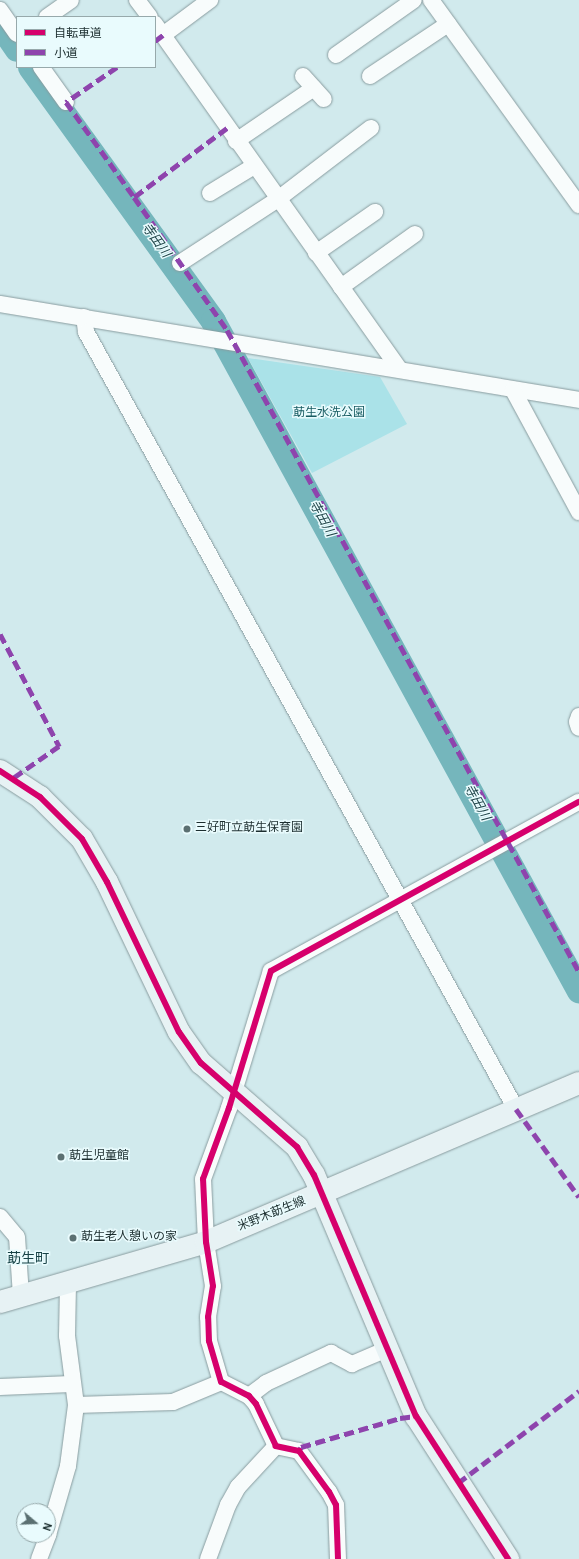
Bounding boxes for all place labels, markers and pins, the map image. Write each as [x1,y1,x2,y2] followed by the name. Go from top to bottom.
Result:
[195,822,303,836] place label: 三好町立莇生保育園
[182,824,192,834] marker: 三好町立莇生保育園
[69,1150,129,1164] place label: 莇生児童館
[56,1152,66,1162] marker: 莇生児童館
[81,1231,177,1245] place label: 莇生老人憩いの家
[68,1233,78,1243] marker: 莇生老人憩いの家

